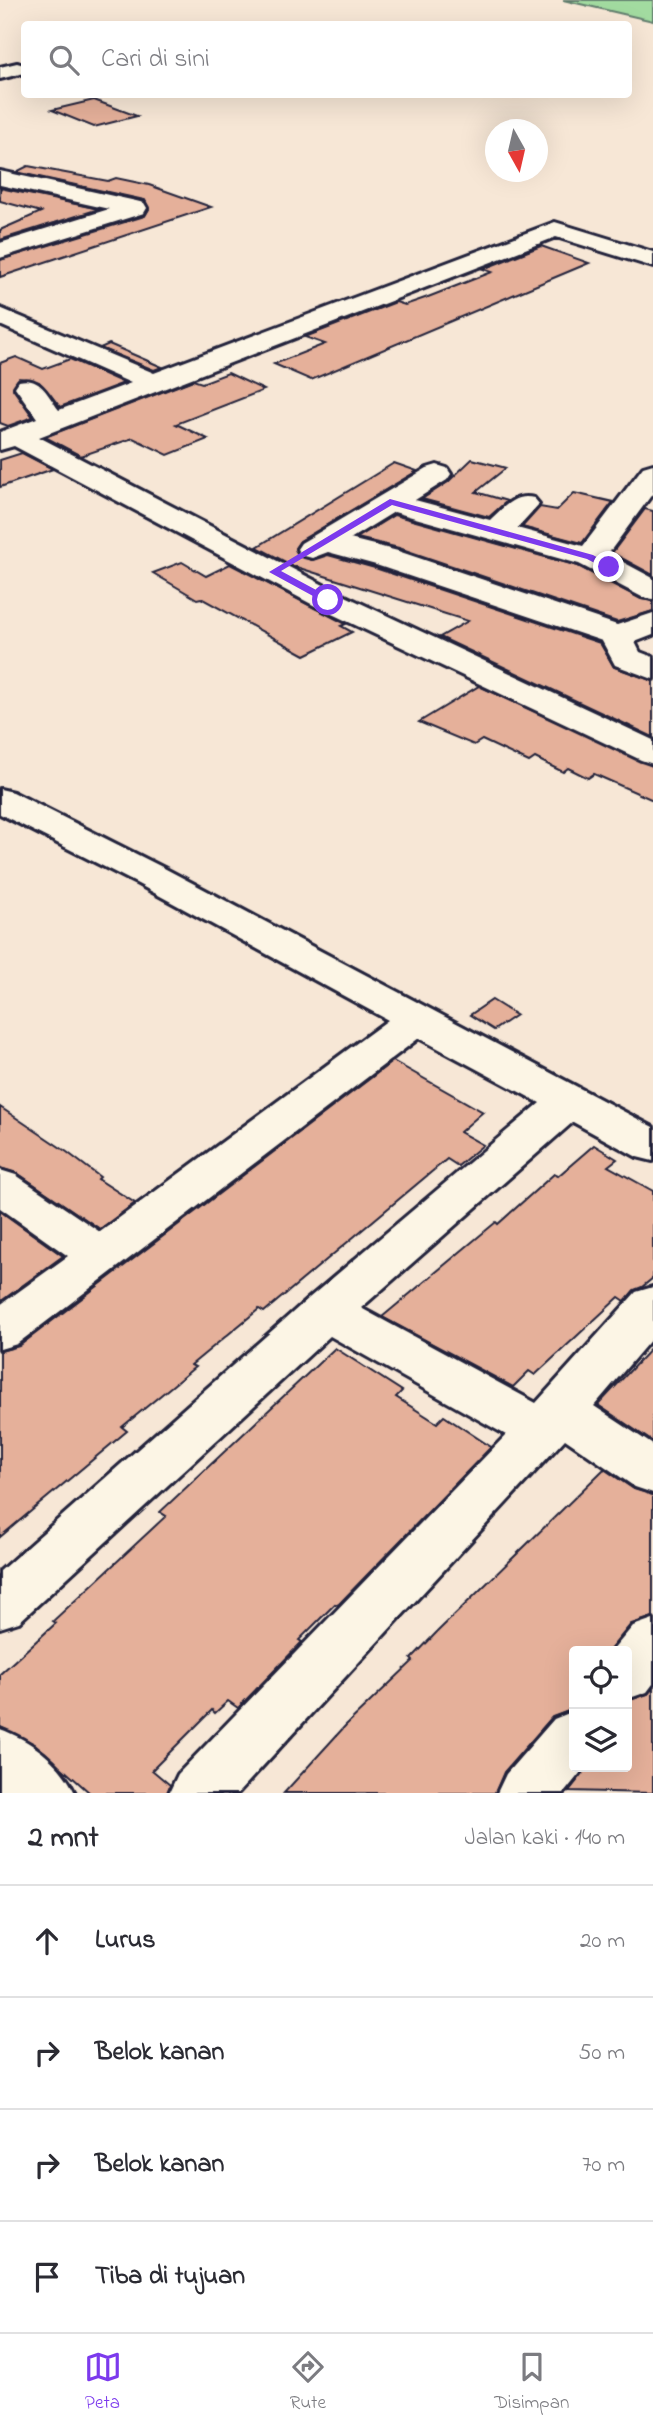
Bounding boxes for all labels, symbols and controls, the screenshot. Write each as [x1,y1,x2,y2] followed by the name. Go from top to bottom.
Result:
[21,21,632,98] search box
[45,41,83,79] icon: search
[101,41,210,79] text: Cari di sini
[485,119,548,182] north arrow
[593,551,624,582] route end
[312,584,343,615] route start
[569,1646,632,1772] map controls
[569,1646,632,1709] button: locate
[569,1709,632,1772] button: layers
[28,1817,99,1861] text: 2 mnt
[465,1822,625,1855] text: Jalan kaki · 140 m
[28,1922,66,1960] icon: ahead
[95,1922,156,1960] text: Lurus
[580,1925,625,1958] text: 20 m
[28,2034,66,2072] icon: right
[95,2034,224,2072] text: Belok kanan
[578,2037,625,2070] text: 50 m
[28,2146,66,2184] icon: right
[95,2146,224,2184] text: Belok kanan
[582,2149,625,2182] text: 70 m
[28,2258,66,2296] icon: arrive
[95,2258,245,2296] text: Tiba di tujuan
[84,2348,122,2417] tab: Peta
[289,2348,327,2417] tab: Rute
[494,2348,569,2417] tab: Disimpan

